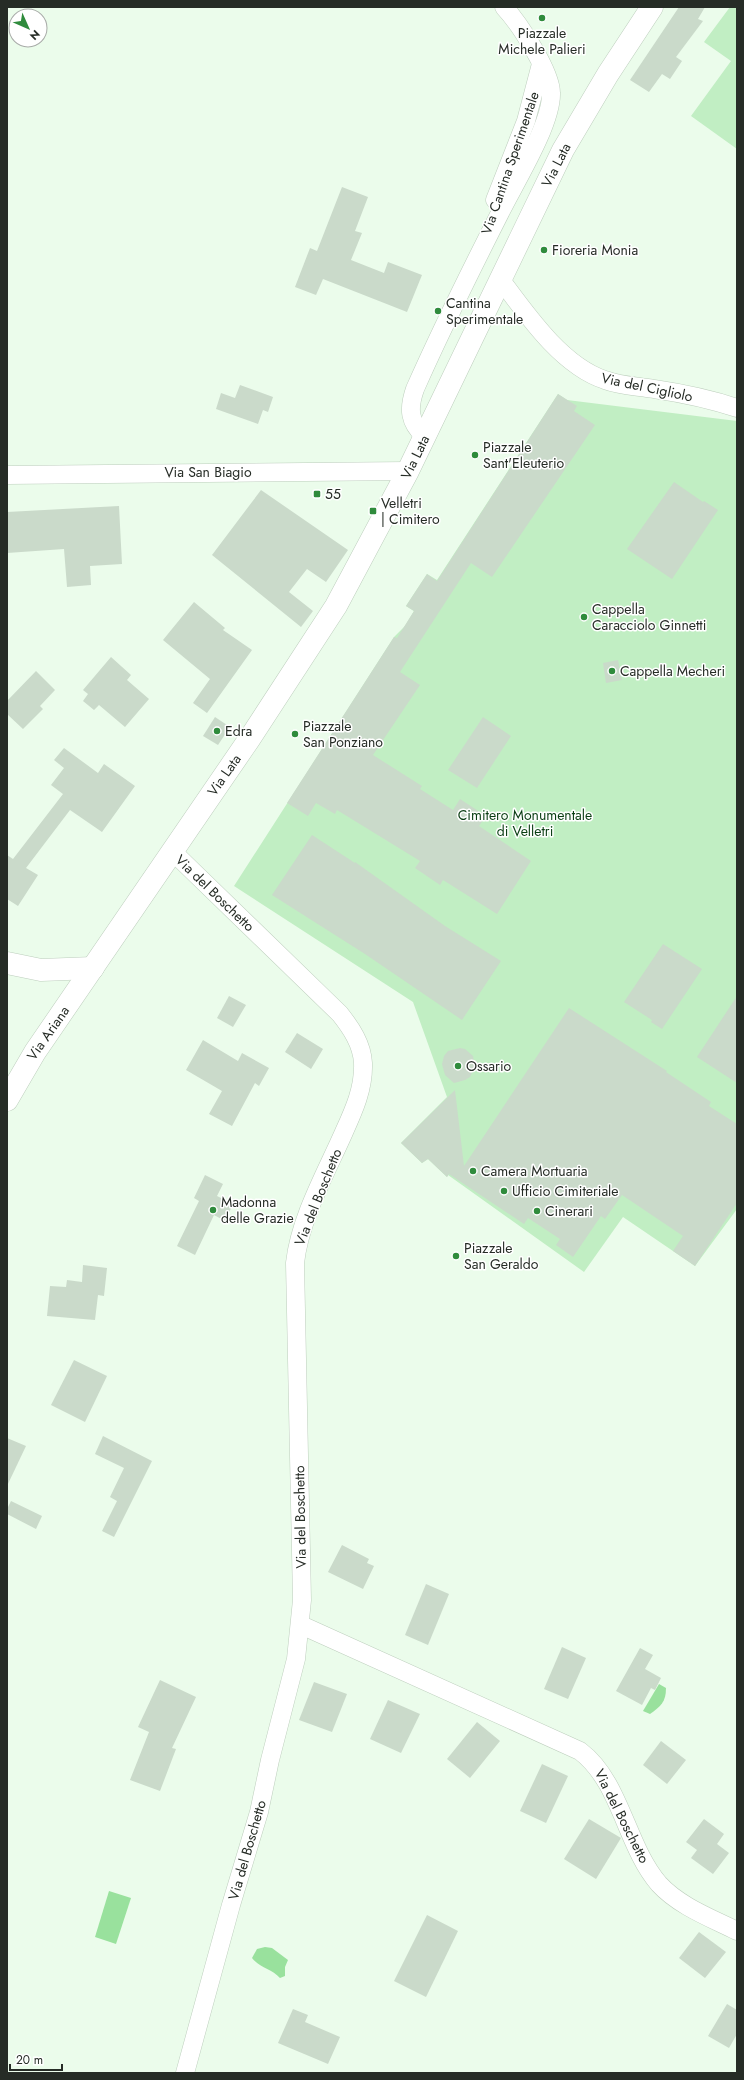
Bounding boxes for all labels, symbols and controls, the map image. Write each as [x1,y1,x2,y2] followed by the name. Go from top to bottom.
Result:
[8,8,48,48] north arrow
[537,13,547,23] marker: Piazzale Michele Palieri
[498,23,586,59] place label: Piazzale Michele Palieri
[26,26,44,44] text: N
[476,89,544,237] street label: Via Cantina Sperimentale
[536,140,576,190] street label: Via Lata
[552,240,638,260] place label: Fioreria Monia
[539,245,549,255] marker: Fioreria Monia
[446,293,523,329] place label: Cantina Sperimentale
[433,306,443,316] marker: Cantina Sperimentale
[599,368,695,407] street label: Via del Cigliolo
[396,432,434,482] street label: Via Lata
[483,437,565,473] place label: Piazzale Sant'Eleuterio
[470,450,480,460] marker: Piazzale Sant'Eleuterio
[164,462,252,482] street label: Via San Biagio
[325,484,341,504] place label: 55
[312,489,322,499] marker: 55
[381,493,440,529] place label: Velletri | Cimitero
[368,506,378,516] marker: Velletri | Cimitero
[592,599,706,635] place label: Cappella Caracciolo Ginnetti
[579,612,589,622] marker: Cappella Caracciolo Ginnetti
[620,661,725,681] place label: Cappella Mecheri
[607,666,617,676] marker: Cappella Mecheri
[303,716,383,752] place label: Piazzale San Ponziano
[225,721,252,741] place label: Edra
[212,726,222,736] marker: Edra
[290,729,300,739] marker: Piazzale San Ponziano
[202,750,246,800] street label: Via Lata
[458,805,592,841] park label: Cimitero Monumentale di Velletri
[171,850,259,936] street label: Via del Boschetto
[22,1002,74,1064] street label: Via Ariana
[466,1056,512,1076] place label: Ossario
[453,1061,463,1071] marker: Ossario
[289,1145,347,1249] street label: Via del Boschetto
[481,1161,588,1181] place label: Camera Mortuaria
[468,1166,478,1176] marker: Camera Mortuaria
[512,1181,619,1201] place label: Ufficio Cimiteriale
[499,1186,509,1196] marker: Ufficio Cimiteriale
[221,1192,294,1228] place label: Madonna delle Grazie
[545,1201,593,1221] place label: Cinerari
[208,1205,218,1215] marker: Madonna delle Grazie
[532,1206,542,1216] marker: Cinerari
[464,1238,539,1274] place label: Piazzale San Geraldo
[451,1251,461,1261] marker: Piazzale San Geraldo
[289,1465,311,1569] street label: Via del Boschetto
[590,1766,654,1867] street label: Via del Boschetto
[223,1797,271,1902] street label: Via del Boschetto
[10,2046,62,2072] scale bar
[16,2051,43,2069] text: 20 m

